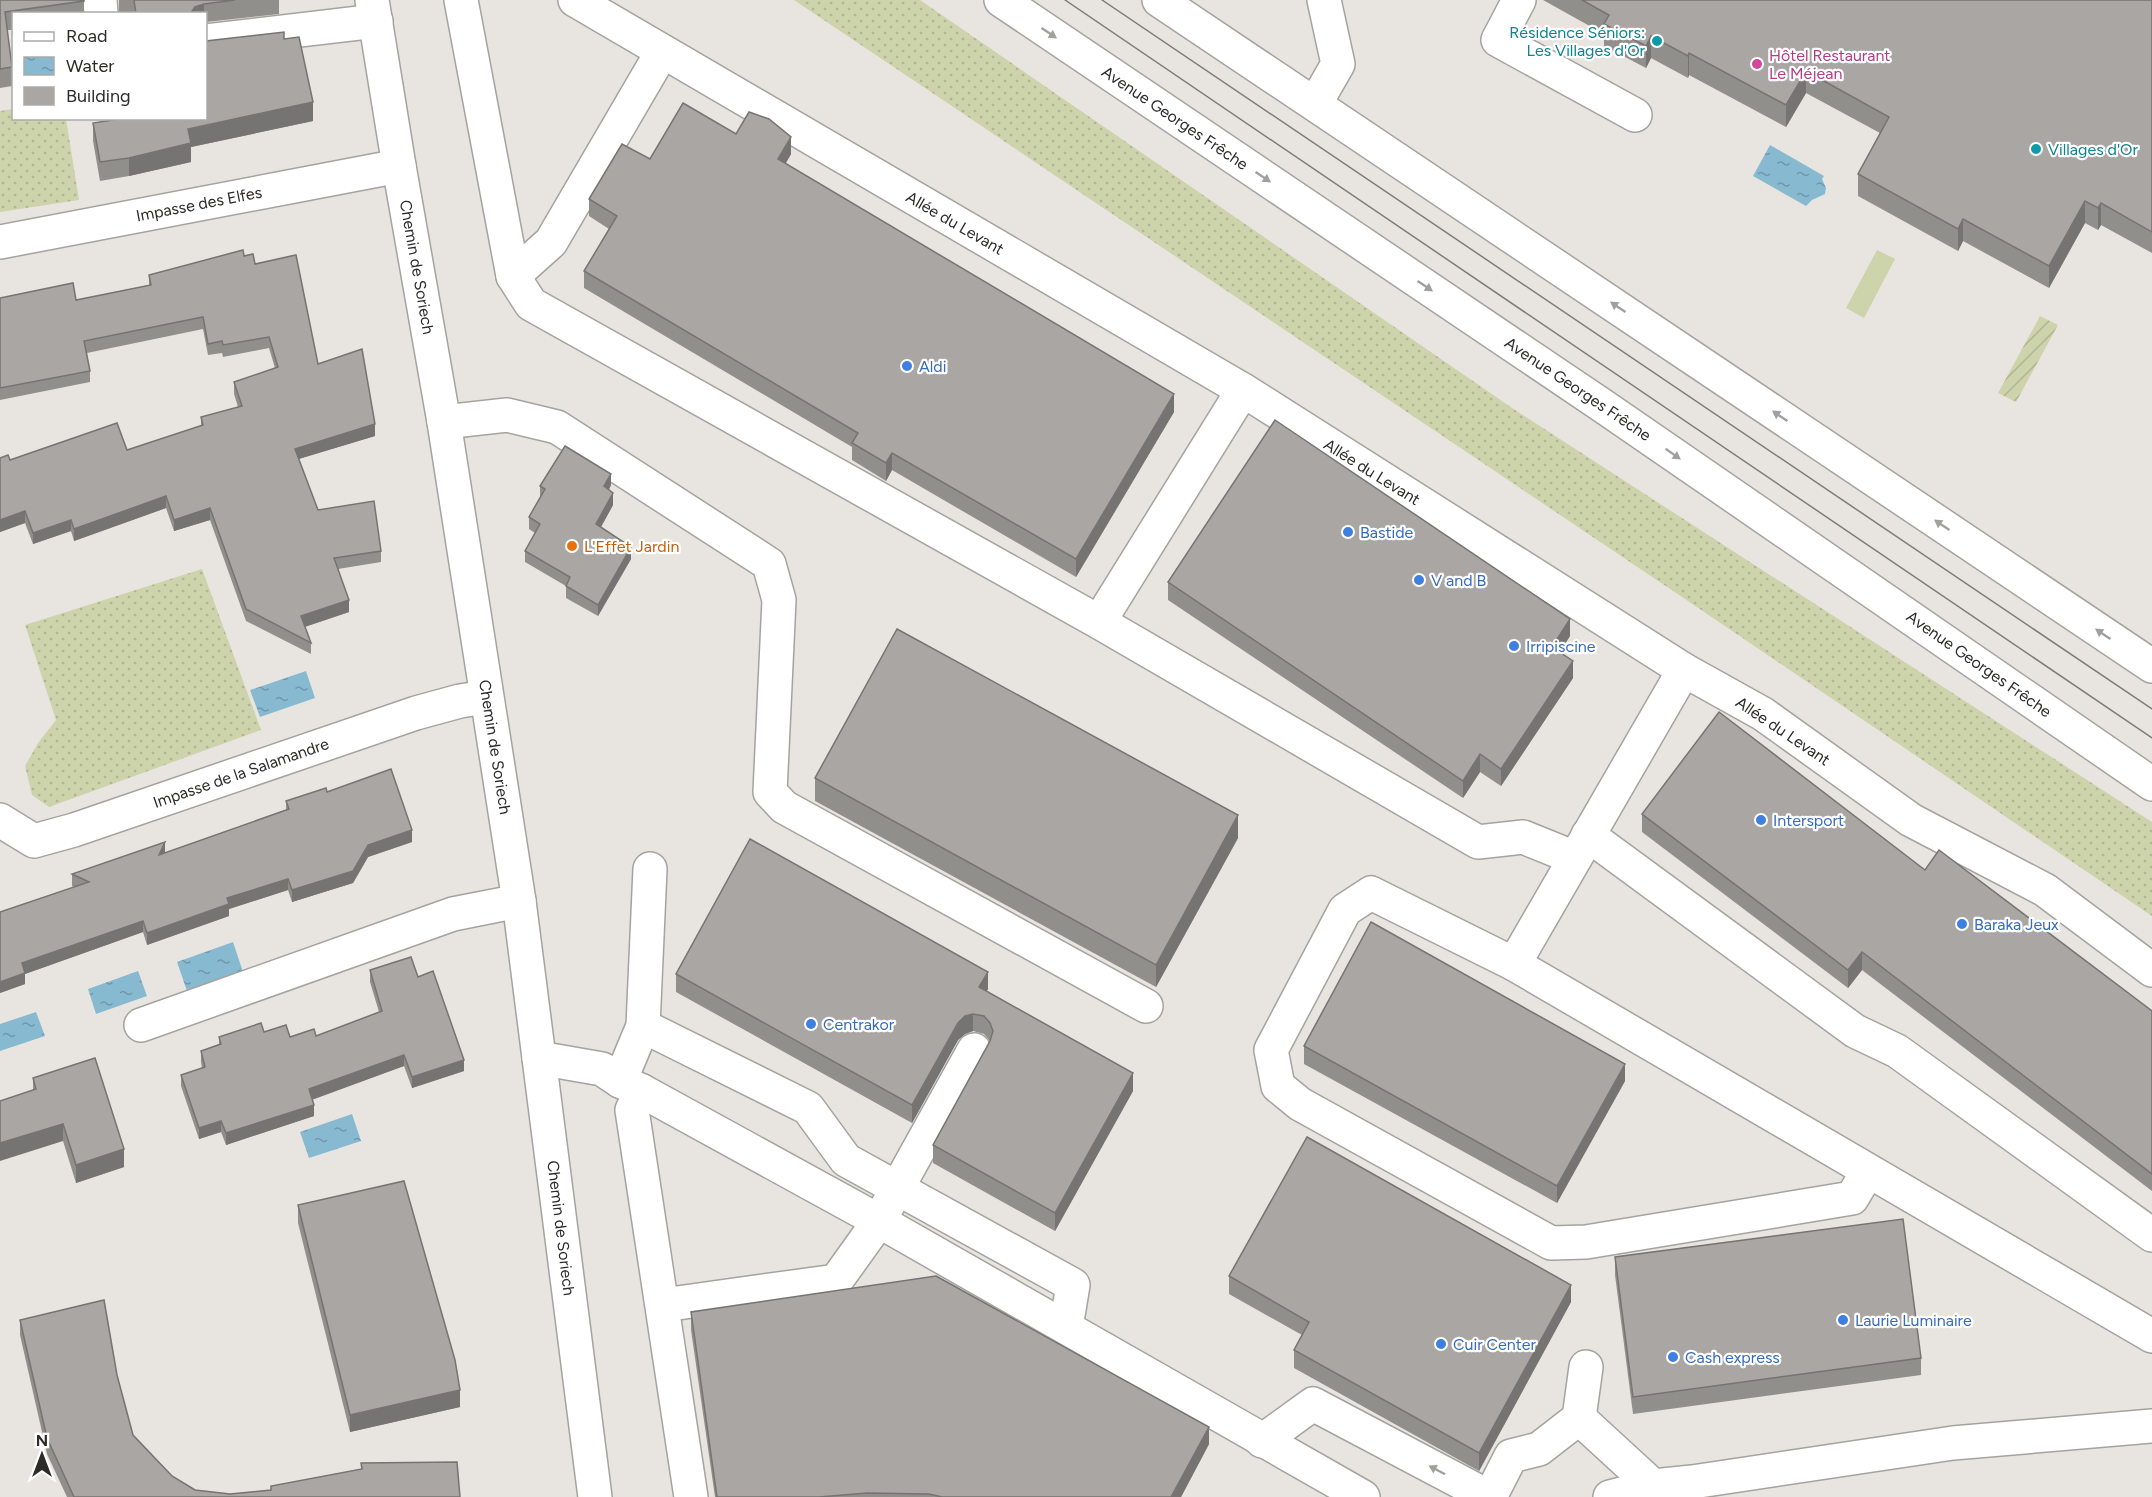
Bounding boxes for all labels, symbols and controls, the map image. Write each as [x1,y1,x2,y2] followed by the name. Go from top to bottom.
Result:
[12,12,207,120] legend
[1509,23,1646,60] place label: Résidence Séniors: Les Villages d'Or
[66,25,107,47] text: Road
[1041,27,1057,38] one-way arrow
[1650,34,1664,48] marker: Résidence Séniors: Les Villages d'Or
[1769,46,1890,83] place label: Hôtel Restaurant Le Méjean
[66,55,114,77] text: Water
[1750,57,1764,71] marker: Hôtel Restaurant Le Méjean
[1098,62,1252,174] street label: Avenue Georges Frêche
[66,85,131,107] text: Building
[2048,140,2139,159] place label: Villages d'Or
[2029,142,2043,156] marker: Villages d'Or
[1255,171,1271,182] one-way arrow
[135,182,263,226] street label: Impasse des Elfes
[903,187,1007,259] street label: Allée du Levant
[396,198,438,336] street label: Chemin de Soriech
[1416,280,1432,292] one-way arrow
[1611,301,1627,313] one-way arrow
[1501,333,1655,445] street label: Avenue Georges Frêche
[919,357,946,376] place label: Aldi
[900,359,914,373] marker: Aldi
[1772,411,1788,422] one-way arrow
[1320,435,1424,509] street label: Allée du Levant
[1665,448,1681,459] one-way arrow
[1934,519,1950,531] one-way arrow
[1360,523,1414,542] place label: Bastide
[1341,525,1355,539] marker: Bastide
[584,537,679,556] place label: L'Effet Jardin
[565,539,579,553] marker: L'Effet Jardin
[1431,571,1486,590] place label: V and B
[1412,573,1426,587] marker: V and B
[1903,607,2055,721] street label: Avenue Georges Frêche
[2096,628,2112,640] one-way arrow
[1526,637,1596,656] place label: Irripiscine
[1507,639,1521,653] marker: Irripiscine
[475,678,515,816] street label: Chemin de Soriech
[1732,692,1834,770] street label: Allée du Levant
[151,734,332,812] street label: Impasse de la Salamandre
[1773,811,1844,830] place label: Intersport
[1754,813,1768,827] marker: Intersport
[1974,915,2059,934] place label: Baraka Jeux
[1955,917,1969,931] marker: Baraka Jeux
[823,1015,895,1034] place label: Centrakor
[804,1017,818,1031] marker: Centrakor
[543,1159,579,1297] street label: Chemin de Soriech
[1855,1311,1972,1330] place label: Laurie Luminaire
[1836,1313,1850,1327] marker: Laurie Luminaire
[1453,1335,1536,1354] place label: Cuir Center
[1434,1337,1448,1351] marker: Cuir Center
[1685,1348,1780,1367] place label: Cash express
[1666,1350,1680,1364] marker: Cash express
[12,1425,72,1485] north arrow
[36,1431,48,1450] text: N
[1429,1465,1446,1475] one-way arrow

